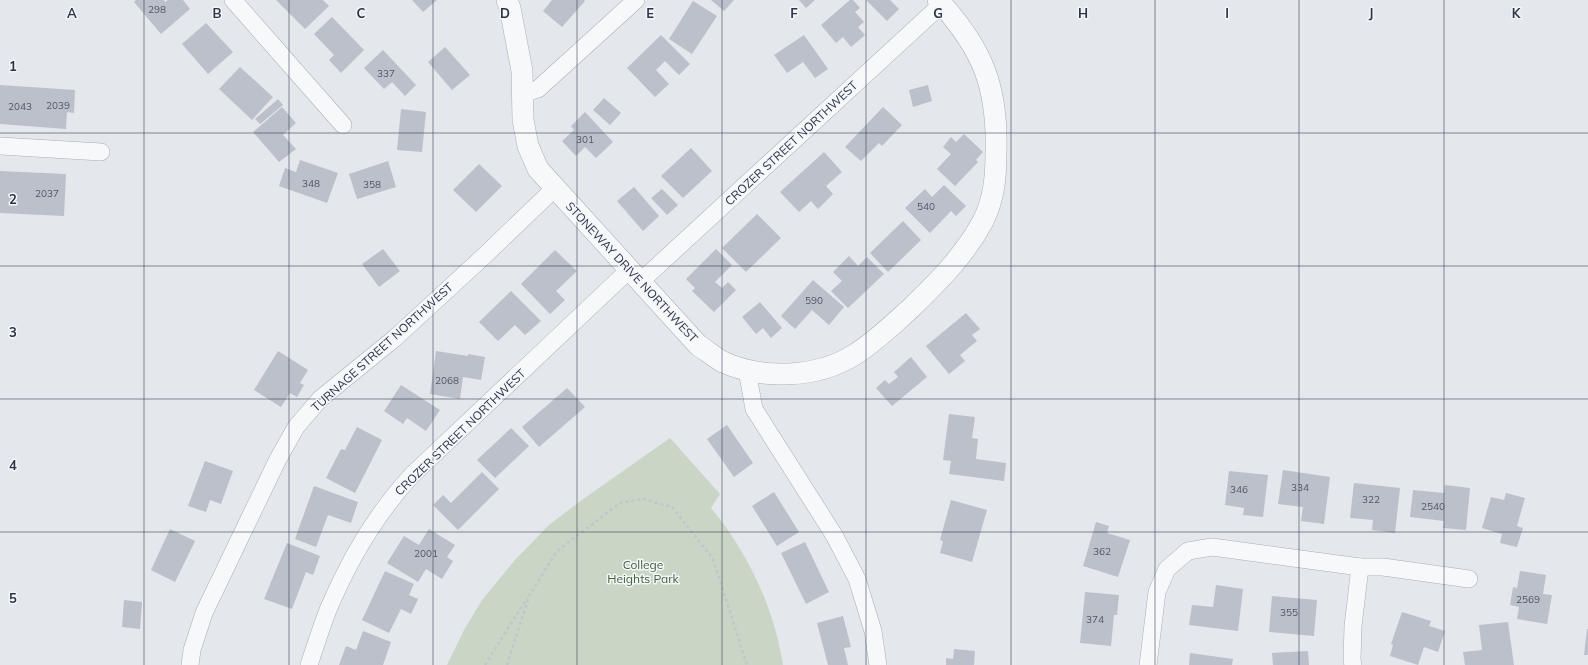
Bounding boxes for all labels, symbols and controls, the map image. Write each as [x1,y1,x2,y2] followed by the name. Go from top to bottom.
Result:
[148,3,166,16] house number: 298
[67,5,77,21] text: A
[213,5,222,21] text: B
[357,5,366,21] text: C
[500,5,510,21] text: D
[646,5,654,21] text: E
[790,5,798,21] text: F
[933,5,943,21] text: G
[1078,5,1088,21] text: H
[1225,5,1229,21] text: I
[1369,5,1373,21] text: J
[1512,5,1522,21] text: K
[9,58,17,74] text: 1
[377,67,395,80] house number: 337
[722,77,861,208] street label: CROZER STREET NORTHWEST
[46,99,70,112] house number: 2039
[8,100,32,113] house number: 2043
[576,133,594,146] house number: 301
[302,177,320,190] house number: 348
[363,178,381,191] house number: 358
[35,187,59,200] house number: 2037
[9,191,17,207] text: 2
[563,199,702,346] street label: STONEWAY DRIVE NORTHWEST
[917,200,935,213] house number: 540
[308,279,457,415] street label: TURNAGE STREET NORTHWEST
[805,294,823,307] house number: 590
[9,324,17,340] text: 3
[392,365,529,498] street label: CROZER STREET NORTHWEST
[435,374,459,387] house number: 2068
[9,457,17,473] text: 4
[1291,481,1309,494] house number: 334
[1230,483,1248,496] house number: 346
[1362,493,1380,506] house number: 322
[1421,500,1445,513] house number: 2540
[1093,545,1111,558] house number: 362
[414,547,438,560] house number: 2001
[607,557,680,586] park label: College Heights Park
[9,590,17,606] text: 5
[1516,593,1540,606] house number: 2569
[1280,606,1298,619] house number: 355
[1086,613,1104,626] house number: 374

